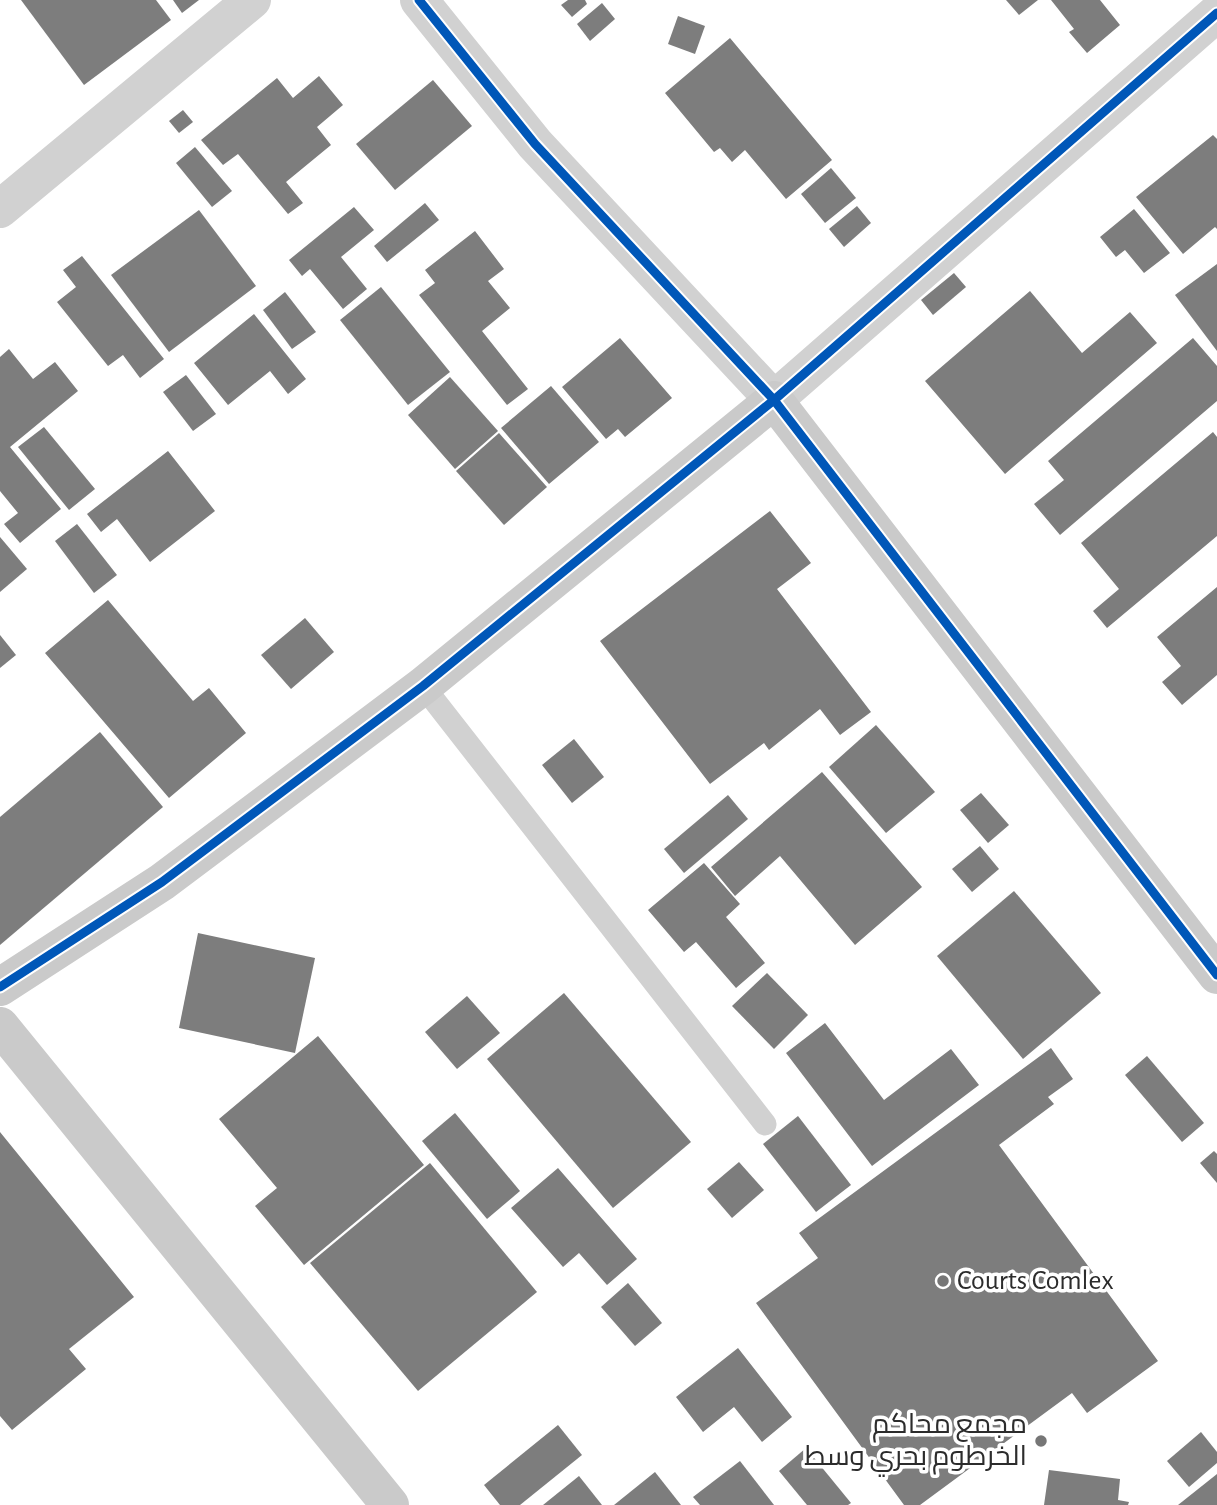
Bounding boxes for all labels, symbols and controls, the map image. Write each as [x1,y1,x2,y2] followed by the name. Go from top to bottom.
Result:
[957,1267,1114,1295] place label: Courts Comlex
[935,1273,951,1289] marker: Courts Comlex
[804,1411,1027,1477] place label: مجمع محاكم الخرطوم بحري وسط
[1033,1433,1049,1449] marker: مجمع محاكم الخرطوم بحري وسط

